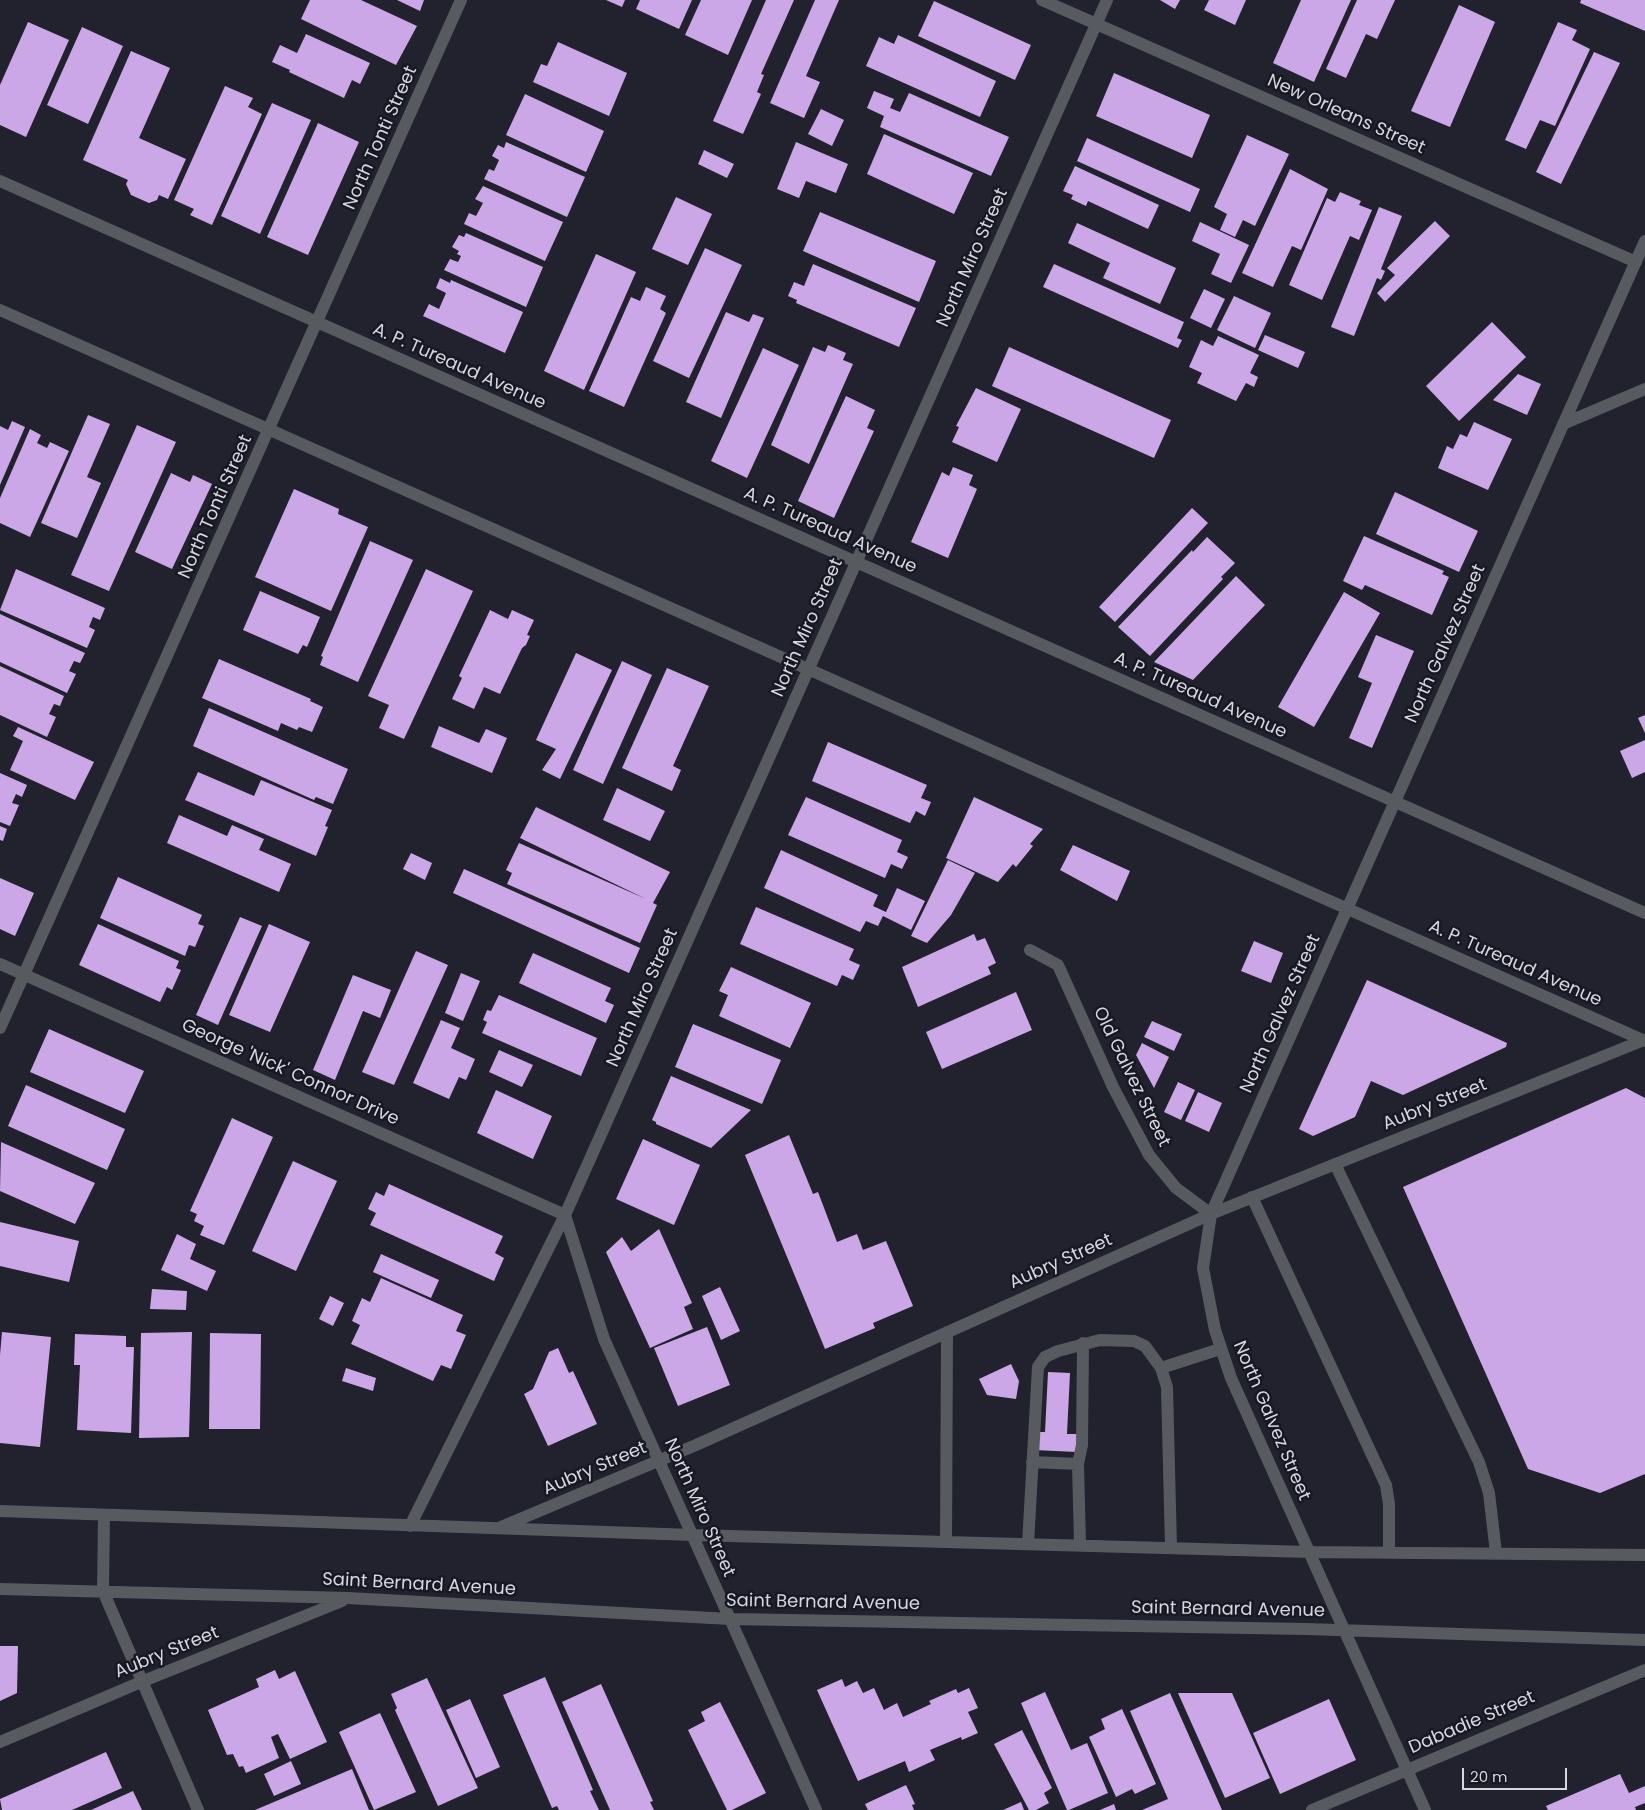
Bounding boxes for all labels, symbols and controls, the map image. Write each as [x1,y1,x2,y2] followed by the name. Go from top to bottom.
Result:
[340,63,422,213] street label: North Tonti Street
[1264,70,1428,160] street label: New Orleans Street
[933,185,1013,331] street label: North Miro Street
[369,319,549,415] street label: A. P. Tureaud Avenue
[175,432,257,582] street label: North Tonti Street
[740,483,920,579] street label: A. P. Tureaud Avenue
[768,555,848,701] street label: North Miro Street
[1401,561,1491,727] street label: North Galvez Street
[1110,648,1290,744] street label: A. P. Tureaud Avenue
[1425,916,1605,1012] street label: A. P. Tureaud Avenue
[603,925,683,1071] street label: North Miro Street
[1236,931,1326,1097] street label: North Galvez Street
[1088,1003,1174,1151] street label: Old Galvez Street
[178,1015,402,1131] street label: George 'Nick' Connor Drive
[1380,1074,1490,1136] street label: Aubry Street
[1006,1230,1116,1294] street label: Aubry Street
[1228,1338,1314,1504] street label: North Galvez Street
[659,1435,739,1581] street label: North Miro Street
[540,1438,650,1500] street label: Aubry Street
[322,1569,516,1601] street label: Saint Bernard Avenue
[726,1591,920,1615] street label: Saint Bernard Avenue
[1131,1598,1325,1622] street label: Saint Bernard Avenue
[112,1622,222,1684] street label: Aubry Street
[1406,1687,1538,1759] street label: Dabadie Street
[1465,1758,1570,1790] scale bar
[1470,1766,1508,1787] text: 20 m

